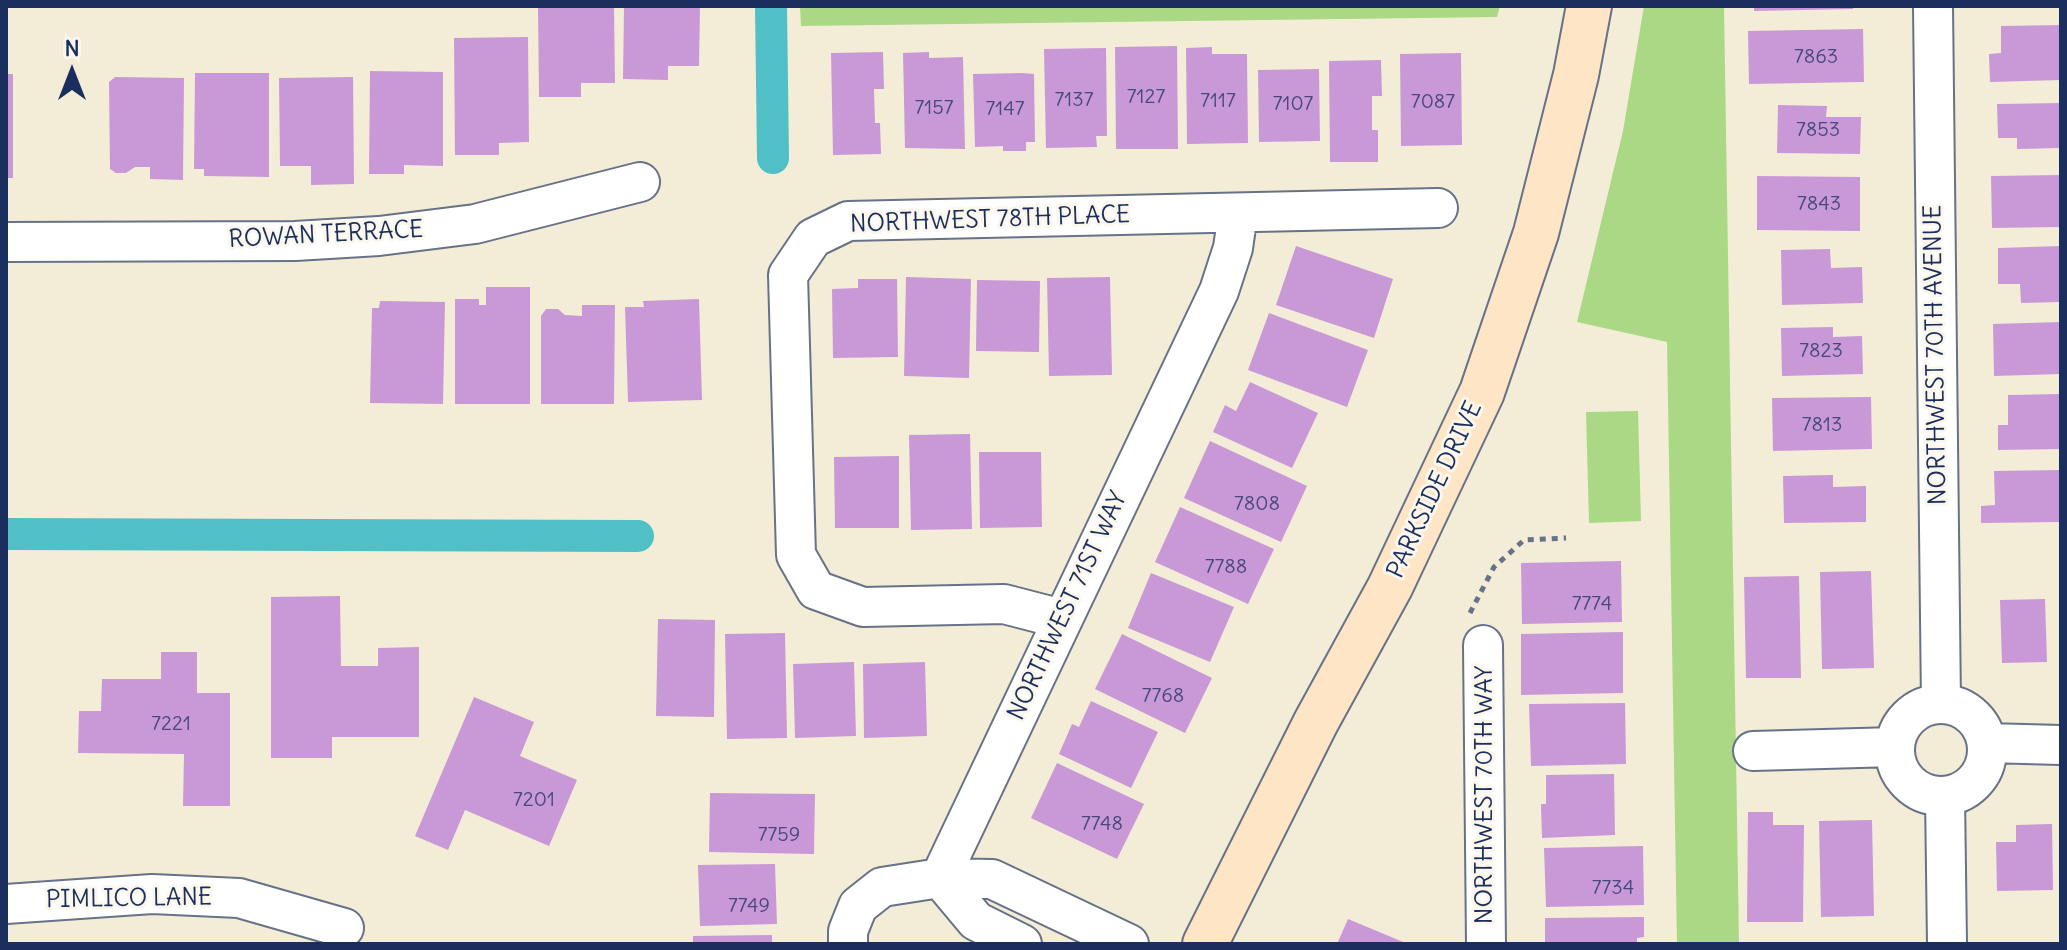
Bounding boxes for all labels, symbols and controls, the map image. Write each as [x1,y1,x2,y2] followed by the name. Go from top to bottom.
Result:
[32,32,112,112] north arrow
[64,34,80,62] text: N
[1794,45,1838,69] house number: 7863
[1127,85,1165,109] house number: 7127
[1055,88,1093,112] house number: 7137
[1200,89,1236,113] house number: 7117
[1411,90,1455,114] house number: 7087
[1273,92,1313,116] house number: 7107
[914,96,954,120] house number: 7157
[986,97,1024,121] house number: 7147
[1796,118,1840,142] house number: 7853
[1797,192,1841,216] house number: 7843
[849,201,1131,239] street label: NORTHWEST 78TH PLACE
[1919,205,1953,505] street label: NORTHWEST 70TH AVENUE
[228,216,424,254] street label: ROWAN TERRACE
[1799,339,1843,363] house number: 7823
[1381,397,1489,583] street label: PARKSIDE DRIVE
[1802,413,1842,437] house number: 7813
[1002,487,1134,725] street label: NORTHWEST 71ST WAY
[1234,492,1280,516] house number: 7808
[1205,555,1247,579] house number: 7788
[1572,592,1612,616] house number: 7774
[1471,666,1499,924] street label: NORTHWEST 70TH WAY
[1142,684,1184,708] house number: 7768
[151,712,191,736] house number: 7221
[513,788,555,812] house number: 7201
[1081,812,1123,836] house number: 7748
[758,823,800,847] house number: 7759
[1592,876,1634,900] house number: 7734
[46,883,212,915] street label: PIMLICO LANE
[728,894,770,918] house number: 7749

